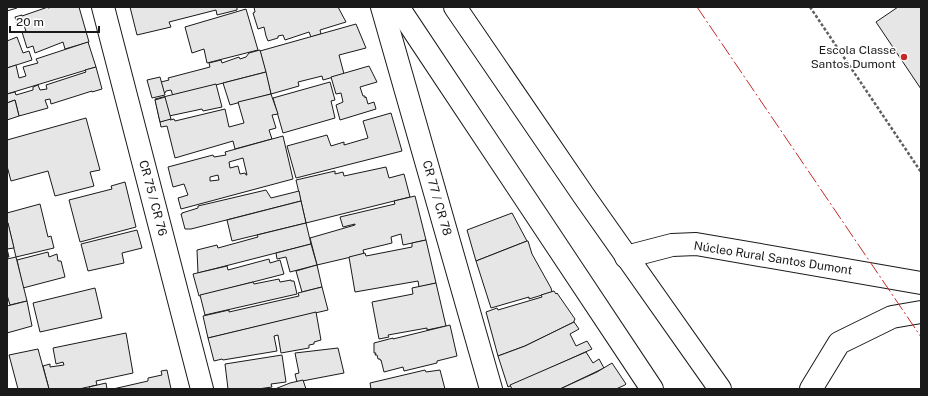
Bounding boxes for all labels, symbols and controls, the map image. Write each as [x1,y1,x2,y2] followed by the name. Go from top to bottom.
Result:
[10,8,99,34] scale bar
[16,15,44,29] text: 20 m
[811,43,896,71] place label: Escola Classe Santos Dumont
[899,52,909,62] marker: Escola Classe Santos Dumont
[136,159,170,237] street label: CR 75 / CR 76
[420,159,455,238] street label: CR 77 / CR 78
[693,239,854,278] street label: Núcleo Rural Santos Dumont

